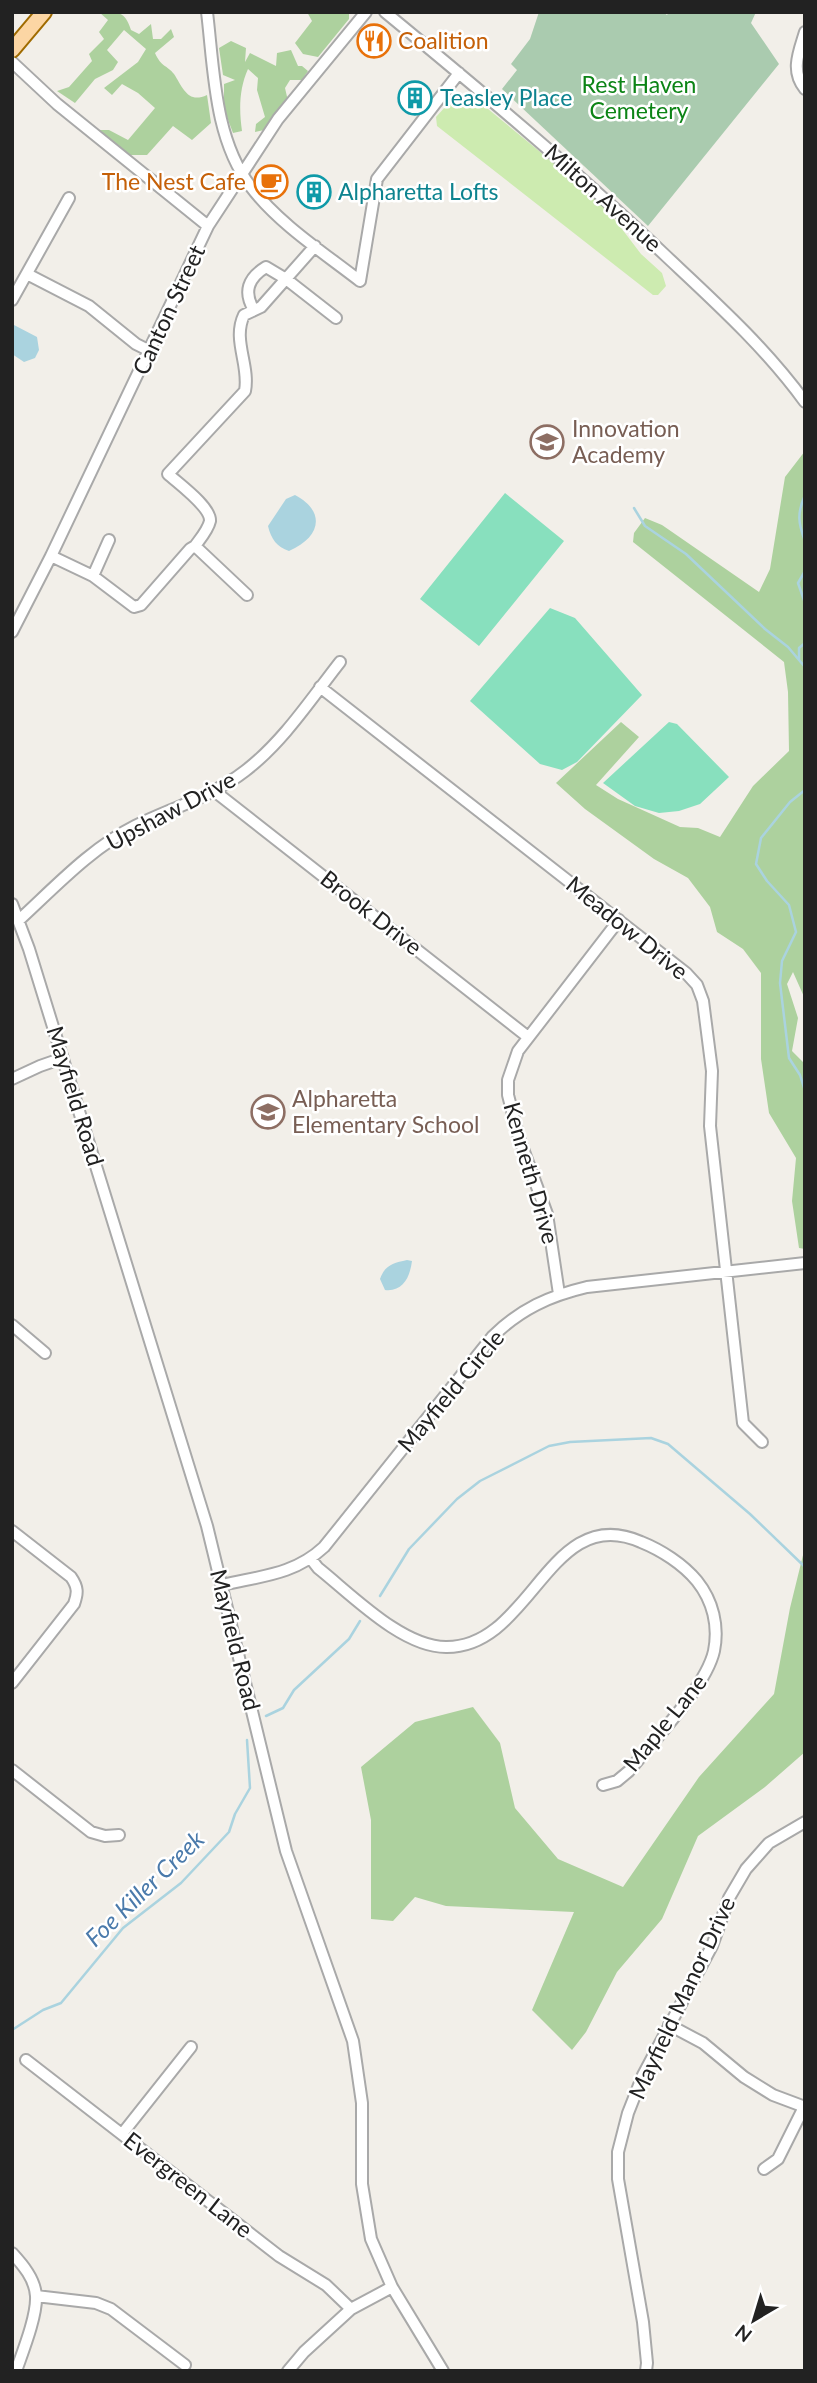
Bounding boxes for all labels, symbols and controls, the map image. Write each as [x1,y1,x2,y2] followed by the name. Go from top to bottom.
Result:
[355,22,393,60] restaurant icon: Coalition
[398,26,489,54] place label: Coalition
[582,70,696,124] park label: Rest Haven Cemetery
[396,79,434,117] building icon: Teasley Place
[440,83,572,111] place label: Teasley Place
[540,138,668,257] street label: Milton Avenue
[252,163,290,201] cafe icon: The Nest Cafe
[102,167,246,195] place label: The Nest Cafe
[295,173,333,211] building icon: Alpharetta Lofts
[338,177,499,205] place label: Alpharetta Lofts
[126,240,211,379] street label: Canton Street
[572,414,680,468] place label: Innovation Academy
[528,423,566,461] school or university icon: Innovation Academy
[101,764,240,856] street label: Upshaw Drive
[315,864,428,960] street label: Brook Drive
[561,870,694,985] street label: Meadow Drive
[41,1022,110,1169] street label: Mayfield Road
[292,1084,479,1138] place label: Alpharetta Elementary School
[249,1093,287,1131] school or university icon: Alpharetta Elementary School
[498,1099,566,1247] street label: Kenneth Drive
[391,1324,509,1457] street label: Mayfield Circle
[205,1566,267,1713] street label: Mayfield Road
[617,1668,712,1777] street label: Maple Lane
[78,1824,210,1952] water label: Foe Killer Creek
[622,1892,740,2103] street label: Mayfield Manor Drive
[119,2125,259,2243] street label: Evergreen Lane
[719,2285,789,2355] north arrow
[730,2320,756,2347] text: N

